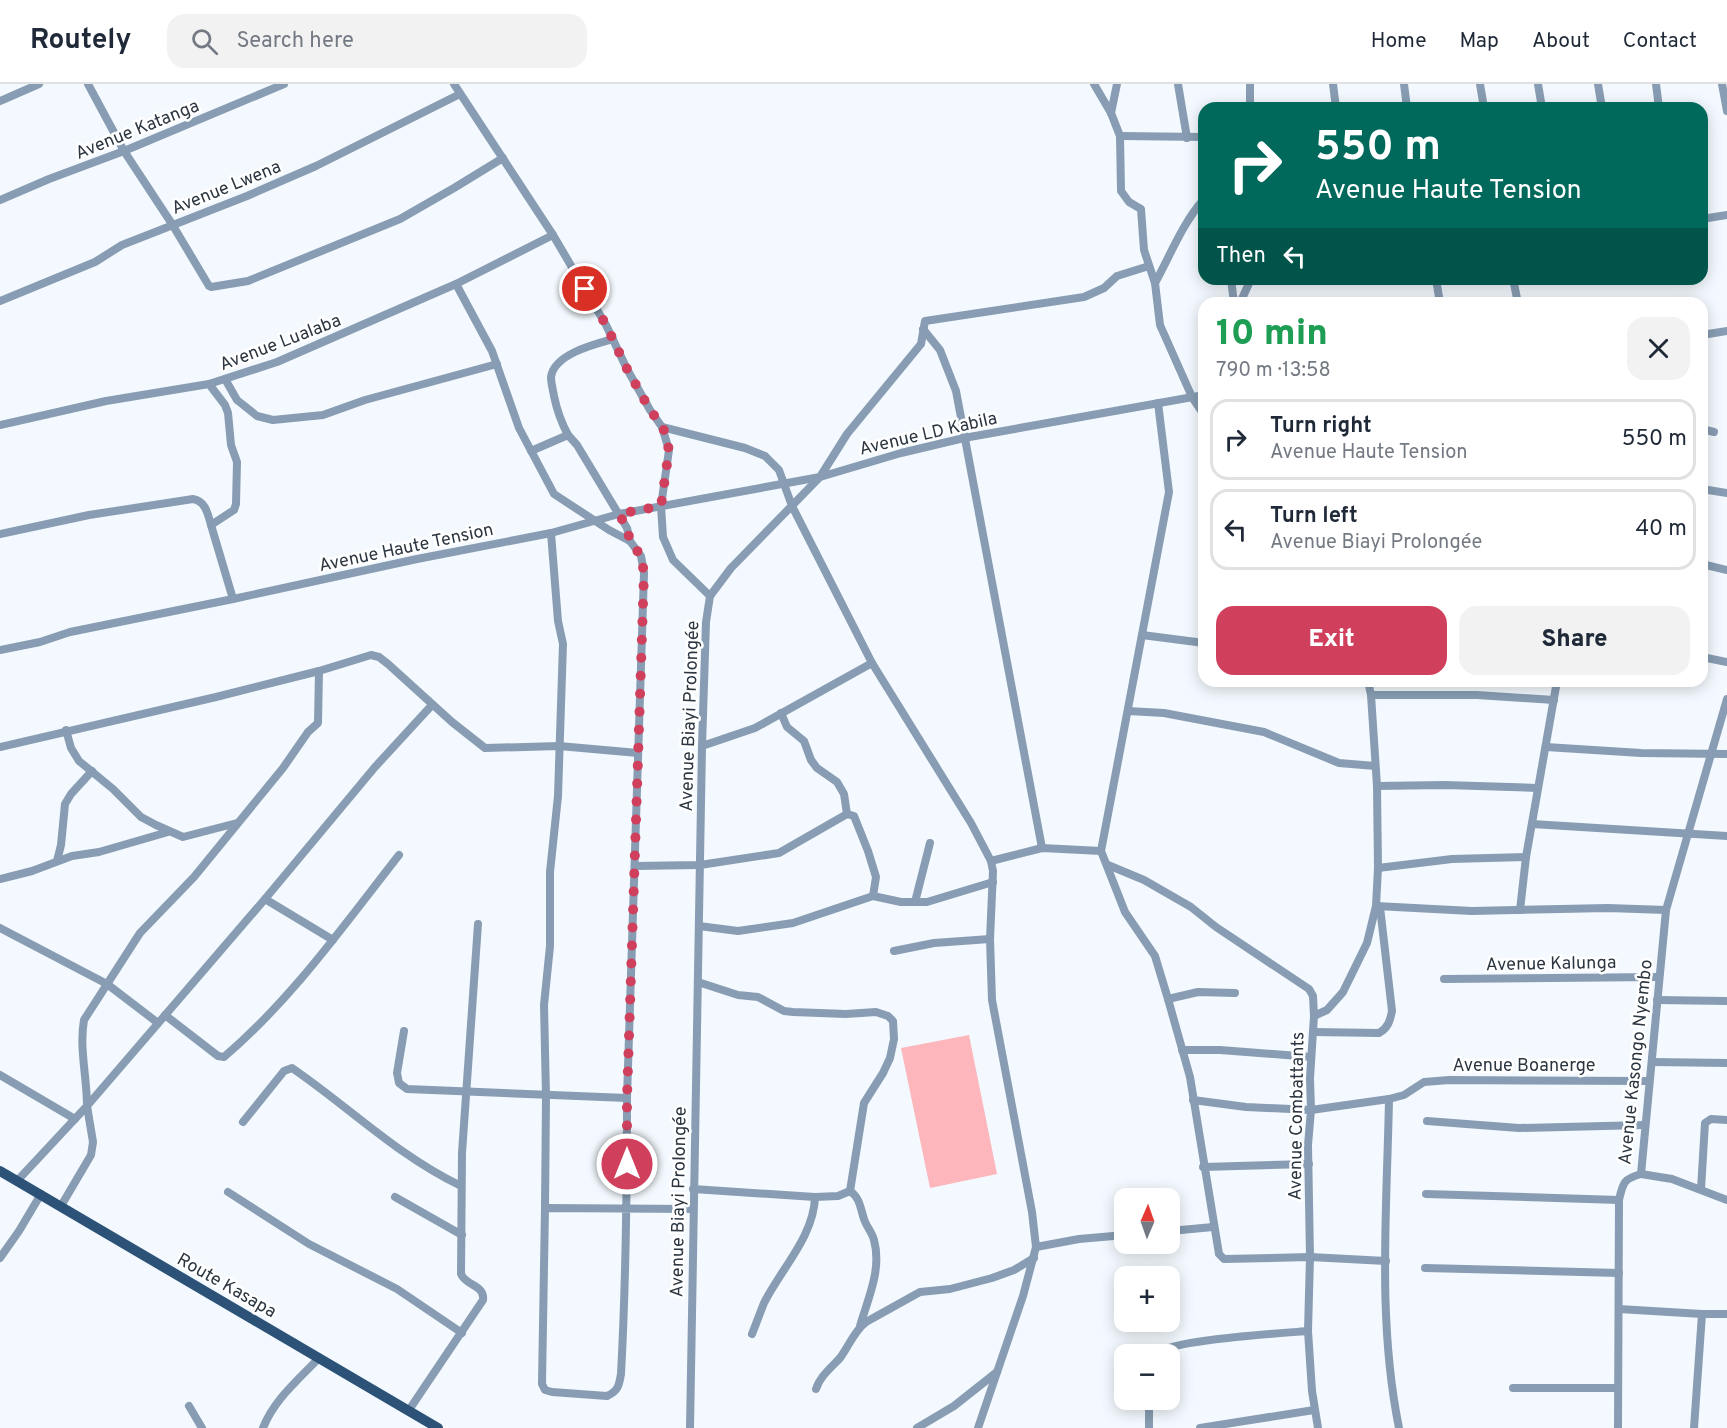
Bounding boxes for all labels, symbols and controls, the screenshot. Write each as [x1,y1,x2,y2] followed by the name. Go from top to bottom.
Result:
[167,14,587,68] search box
[30,23,131,59] text: Routely
[188,25,221,58] icon: search
[236,28,354,55] text: Search here
[1371,28,1427,55] text: Home
[1460,28,1499,55] text: Map
[1532,28,1590,55] text: About
[1623,28,1697,55] text: Contact
[72,95,203,166] street label: Avenue Katanga
[1315,122,1441,175] text: 550 m
[1216,126,1294,204] icon: right
[168,156,285,221] street label: Avenue Lwena
[1315,174,1582,208] text: Avenue Haute Tension
[1278,240,1311,273] icon: left
[1216,243,1266,270] text: Then
[559,263,610,314] pin
[568,272,601,305] icon: arrive
[217,310,345,377] street label: Avenue Lualaba
[1216,312,1328,358] text: 10 min
[1627,317,1690,380] button: close
[1216,358,1331,384] text: 790 m · 13:58
[857,407,1000,462] street label: Avenue LD Kabila
[1270,413,1372,440] text: Turn right
[1219,423,1252,456] icon: right
[1622,426,1687,453] text: 550 m
[1270,440,1468,466] text: Avenue Haute Tension
[1270,503,1358,530] text: Turn left
[1219,513,1252,546] icon: left
[1635,516,1687,543] text: 40 m
[317,519,496,578] street label: Avenue Haute Tension
[1270,530,1482,556] text: Avenue Biayi Prolongée
[1216,606,1447,675] button: Exit
[1459,606,1690,675] button: Share
[676,620,705,812] street label: Avenue Biayi Prolongée
[1486,952,1617,977] street label: Avenue Kalunga
[1614,958,1659,1166] street label: Avenue Kasongo Nyembo
[1285,1031,1310,1201] street label: Avenue Combattants
[1453,1055,1595,1078] street label: Avenue Boanerge
[666,1106,693,1298] street label: Avenue Biayi Prolongée
[595,1132,659,1196] position arrow
[1114,1188,1180,1254] north arrow
[1114,1188,1180,1410] map controls
[172,1249,280,1324] street label: Route Kasapa
[1114,1266,1180,1332] button: +
[1114,1344,1180,1410] button: −

